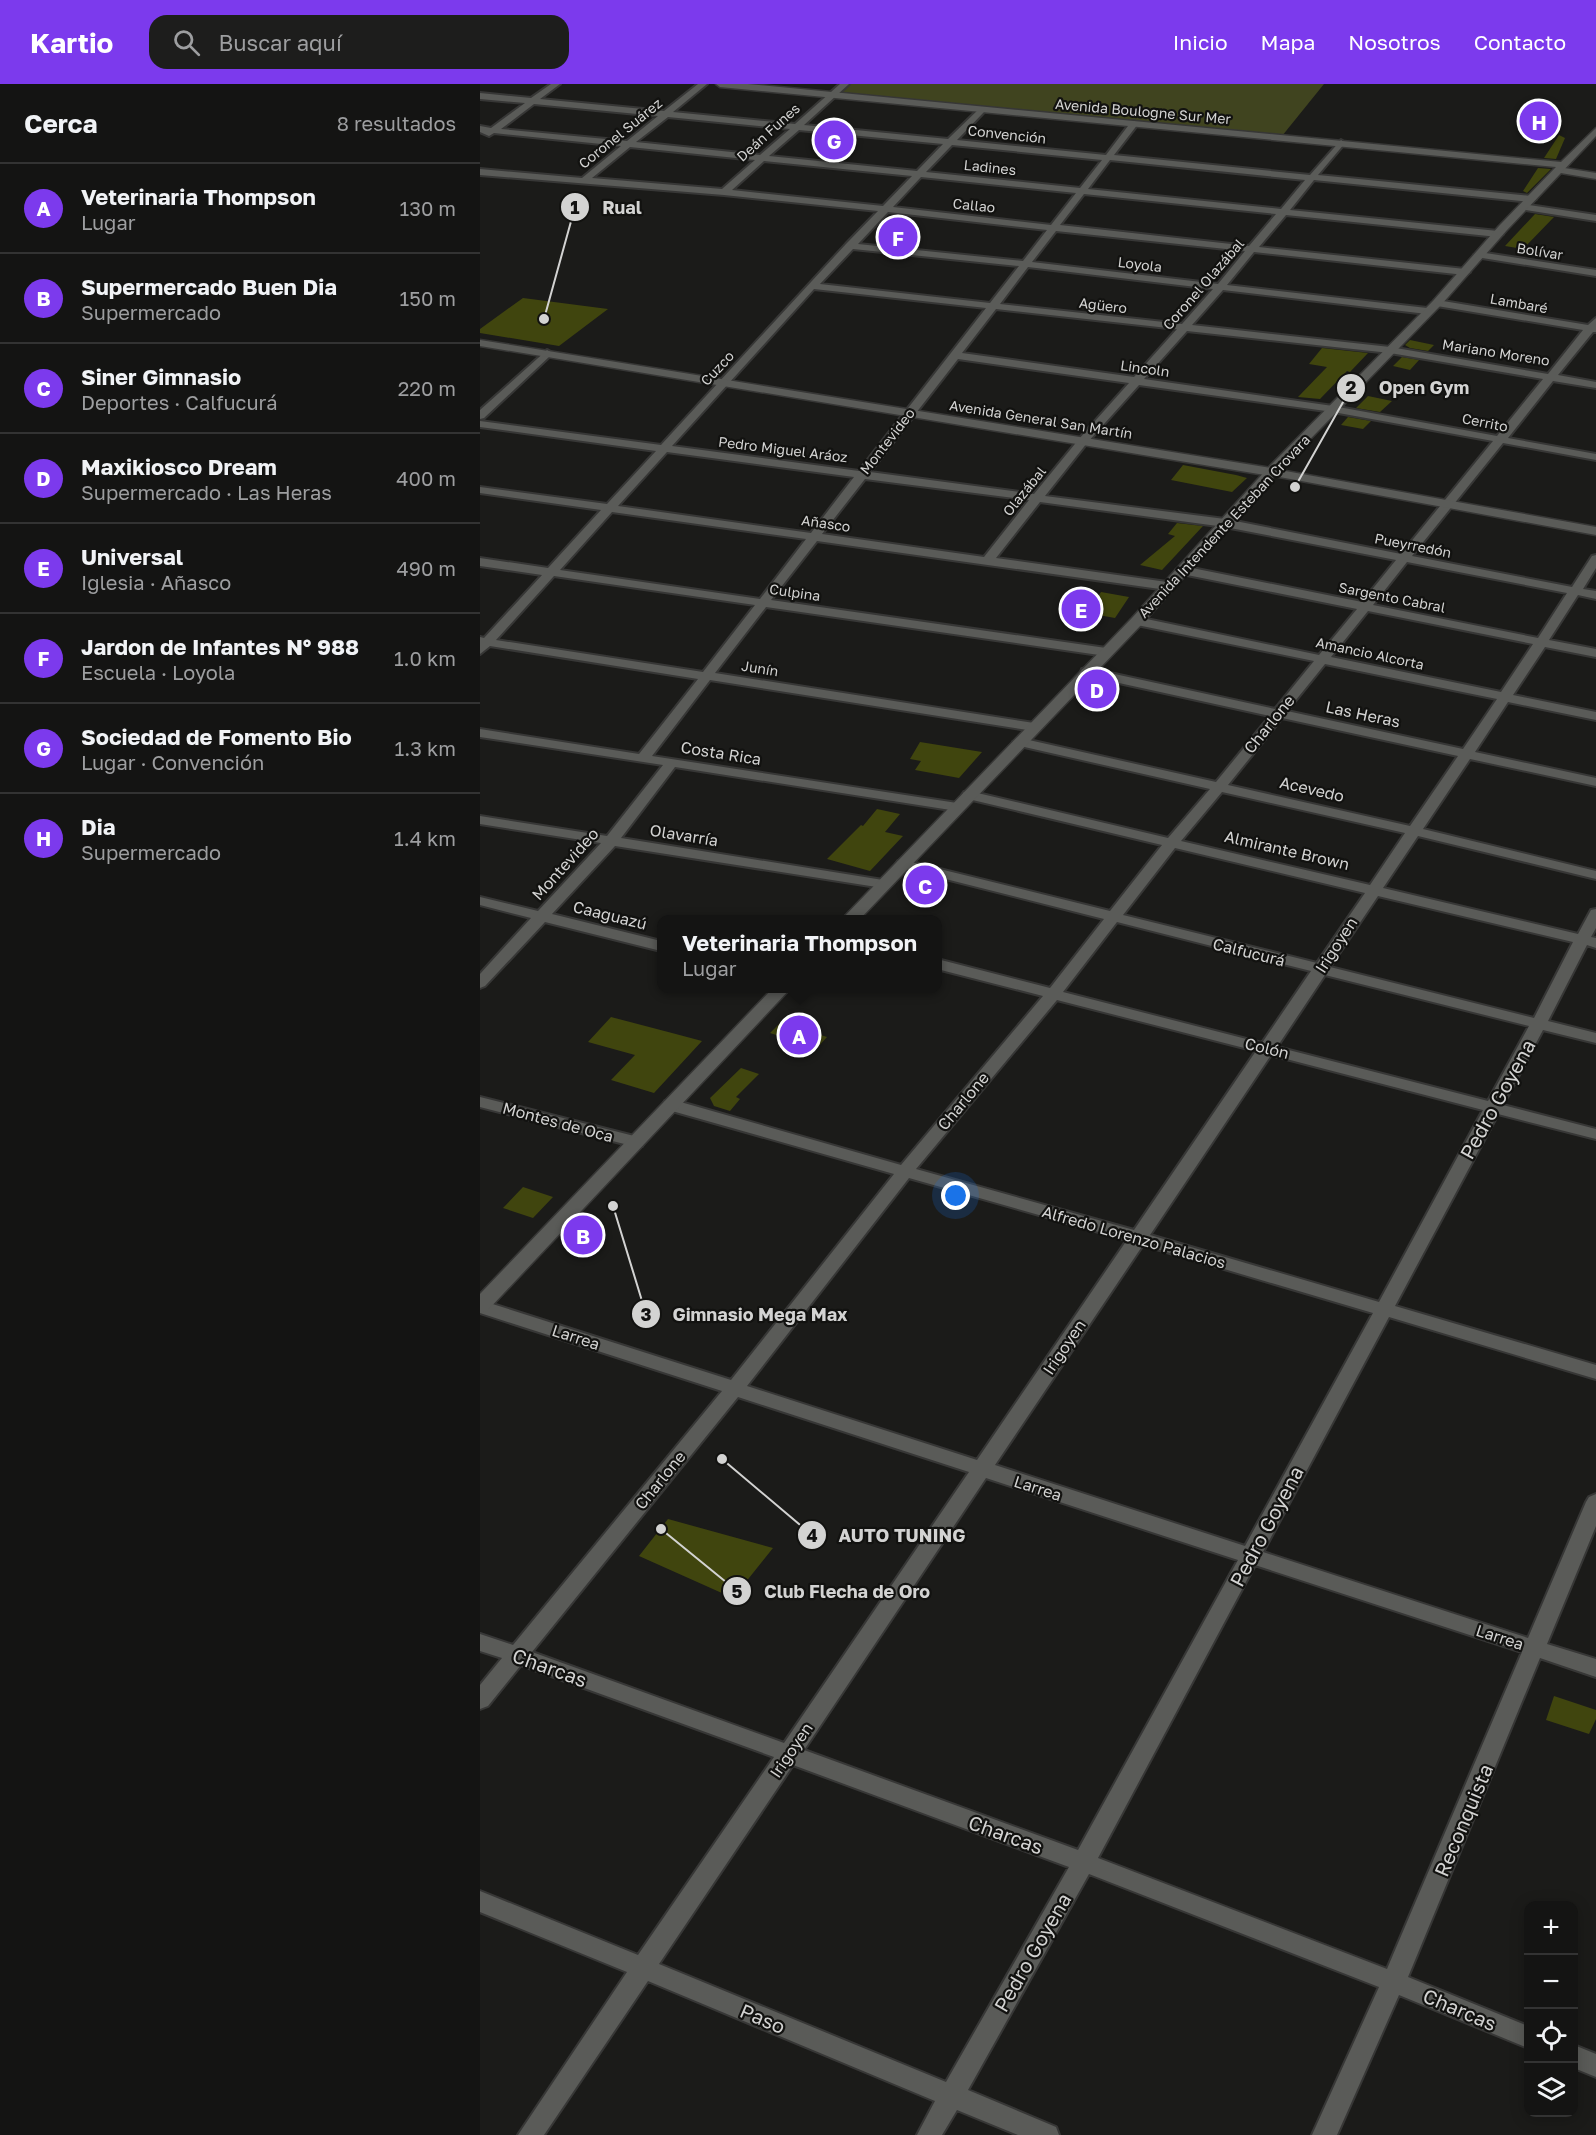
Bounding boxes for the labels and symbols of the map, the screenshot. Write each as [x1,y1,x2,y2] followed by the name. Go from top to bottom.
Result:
[575,94,665,172] street label: Coronel Suárez
[1054,95,1232,127] street label: Avenida Boulogne Sur Mer
[733,99,803,165] street label: Deán Funes
[1520,99,1558,144] pin: H
[814,118,854,162] pin: G
[967,121,1047,147] street label: Convención
[963,156,1017,178] street label: Ladines
[560,189,653,225] callout: Rual
[952,194,996,216] street label: Callao
[570,196,580,218] text: 1
[602,196,642,218] text: Rual
[878,214,918,260] pin: F
[1159,235,1247,333] street label: Coronel Olazábal
[1516,239,1565,263] street label: Bolívar
[1117,253,1163,275] street label: Loyola
[1489,290,1549,316] street label: Lambaré
[1078,294,1128,316] street label: Agüero
[1441,335,1551,369] street label: Mariano Moreno
[697,347,737,389] street label: Cuzco
[1119,356,1171,380] street label: Lincoln
[1336,370,1481,406] callout: Open Gym
[1346,376,1357,398] text: 2
[1379,376,1469,398] text: Open Gym
[948,396,1134,442] street label: Avenida General San Martín
[856,405,918,477] street label: Montevideo
[1461,409,1509,435] street label: Cerrito
[1135,431,1313,621] street label: Avenida Intendente Esteban Crovara
[717,433,849,465] street label: Pedro Miguel Aráoz
[999,463,1049,519] street label: Olazábal
[800,511,852,535] street label: Añasco
[1373,529,1453,561] street label: Pueyrredón
[1337,578,1447,616] street label: Sargento Cabral
[768,580,822,604] street label: Culpina
[1062,586,1100,632] pin: E
[1314,633,1426,673] street label: Amancio Alcorta
[740,657,780,679] street label: Junín
[1078,666,1116,712] pin: D
[1239,691,1299,757] street label: Charlone
[1324,696,1402,732] street label: Las Heras
[679,737,763,769] street label: Costa Rica
[1278,772,1346,806] street label: Acevedo
[648,820,720,850] street label: Olavarría
[527,824,603,904] street label: Montevideo
[1223,826,1351,874] street label: Almirante Brown
[906,862,944,908] pin: C
[571,896,649,934] street label: Caaguazú
[1311,913,1361,977] street label: Irigoyen
[1211,933,1287,971] street label: Calfucurá
[780,1012,818,1058] pin: A
[1243,1033,1291,1063] street label: Colón
[1454,1035,1540,1163] street label: Pedro Goyena
[933,1068,993,1134] street label: Charlone
[500,1098,616,1146] street label: Montes de Oca
[941,1181,970,1210] your location
[1040,1201,1228,1273] street label: Alfredo Lorenzo Palacios
[564,1212,602,1258] pin: B
[631,1296,860,1332] callout: Gimnasio Mega Max
[641,1303,652,1325] text: 3
[672,1303,848,1325] text: Gimnasio Mega Max
[1038,1316,1090,1378] street label: Irigoyen
[550,1320,602,1354] street label: Larrea
[630,1447,690,1513] street label: Charlone
[1224,1462,1308,1590] street label: Pedro Goyena
[1012,1471,1064,1505] street label: Larrea
[797,1517,978,1553] callout: AUTO TUNING
[806,1524,818,1546] text: 4
[839,1524,965,1546] text: AUTO TUNING
[722,1573,942,1609] callout: Club Flecha de Oro
[732,1580,743,1602] text: 5
[764,1580,930,1602] text: Club Flecha de Oro
[1474,1620,1526,1654] street label: Larrea
[509,1642,591,1692] street label: Charcas
[765,1719,817,1781] street label: Irigoyen
[1429,1760,1497,1880] street label: Reconquista
[965,1809,1047,1859] street label: Charcas
[988,1888,1076,2016] street label: Pedro Goyena
[1420,1983,1500,2035] street label: Charcas
[737,1998,789,2038] street label: Paso

